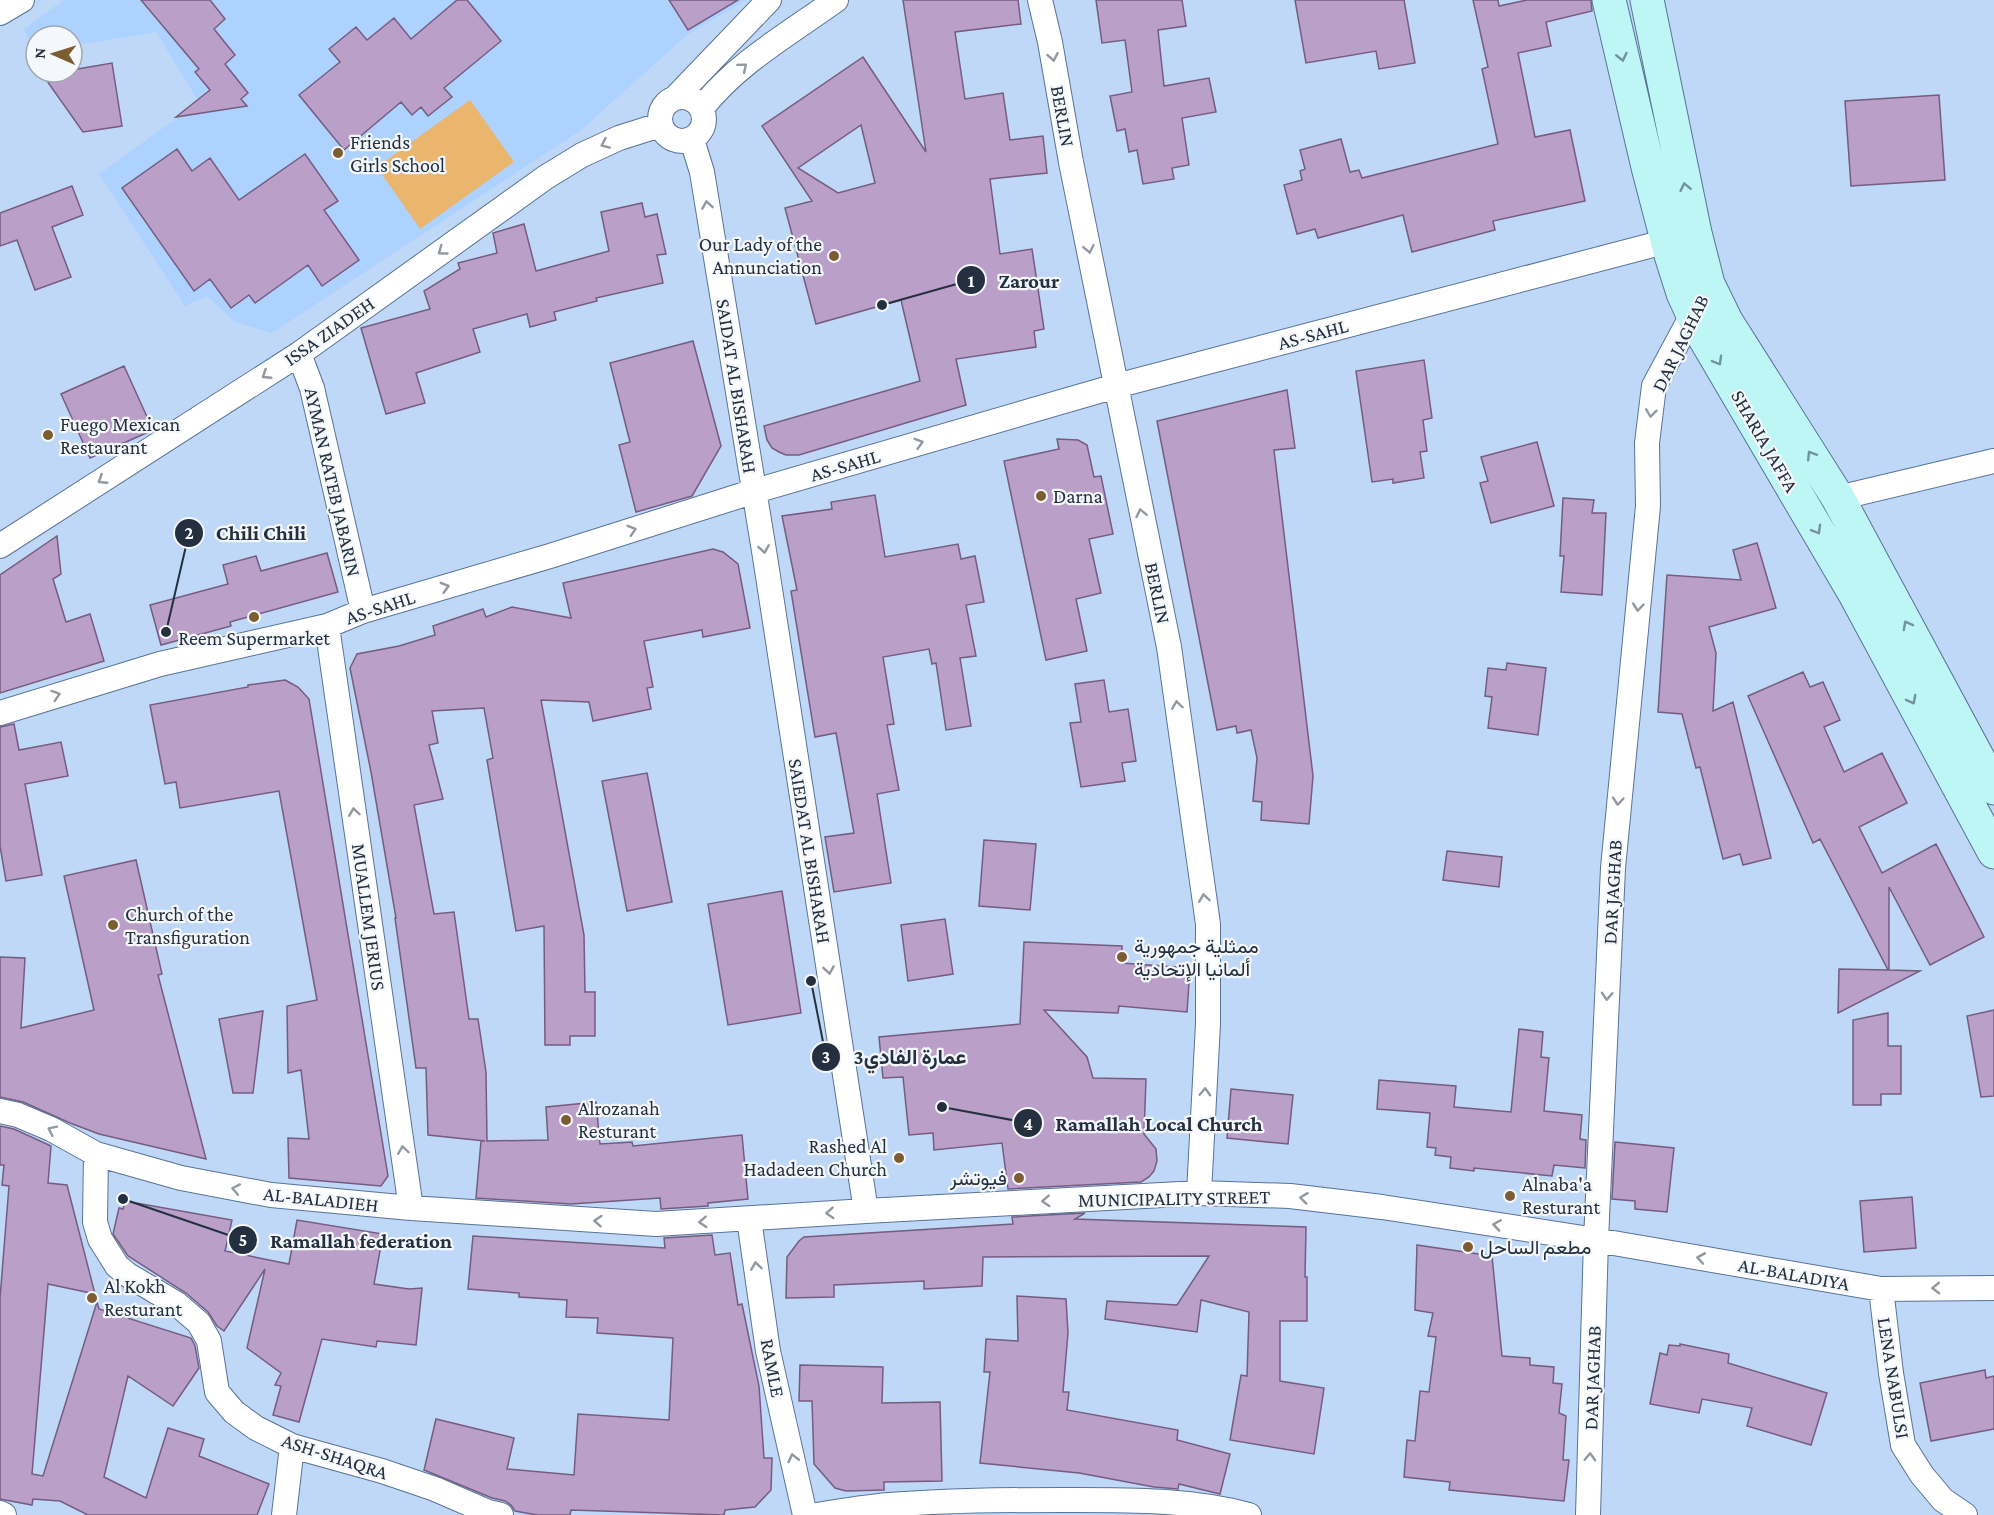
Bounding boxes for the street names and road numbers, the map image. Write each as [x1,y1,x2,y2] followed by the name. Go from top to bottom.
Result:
[1047,84,1079,148] street label: BERLIN
[1647,291,1714,395] street label: DAR JAGHAB
[280,292,378,370] street label: ISSA ZIADEH
[712,297,762,475] street label: SAIDAT AL BISHARAH
[1275,314,1351,354] street label: AS-SAHL
[300,385,365,579] street label: AYMAN RATEB JABARIN
[1726,386,1803,497] street label: SHARIA JAFFA
[807,445,883,485] street label: AS-SAHL
[1141,560,1175,626] street label: BERLIN
[342,585,418,629] street label: AS-SAHL
[785,757,835,945] street label: SAIEDAT AL BISHARAH
[1598,839,1627,945] street label: DAR JAGHAB
[347,842,390,992] street label: MUALLEM JERIUS
[262,1182,380,1216] street label: AL-BALADIEH
[1078,1185,1271,1211] street label: MUNICIPALITY STREET
[1737,1253,1852,1295] street label: AL-BALADIYA
[1874,1316,1914,1440] street label: LENA NABULSI
[1579,1325,1606,1431] street label: DAR JAGHAB
[757,1337,789,1399] street label: RAMLE
[279,1429,391,1484] street label: ASH-SHAQRA

